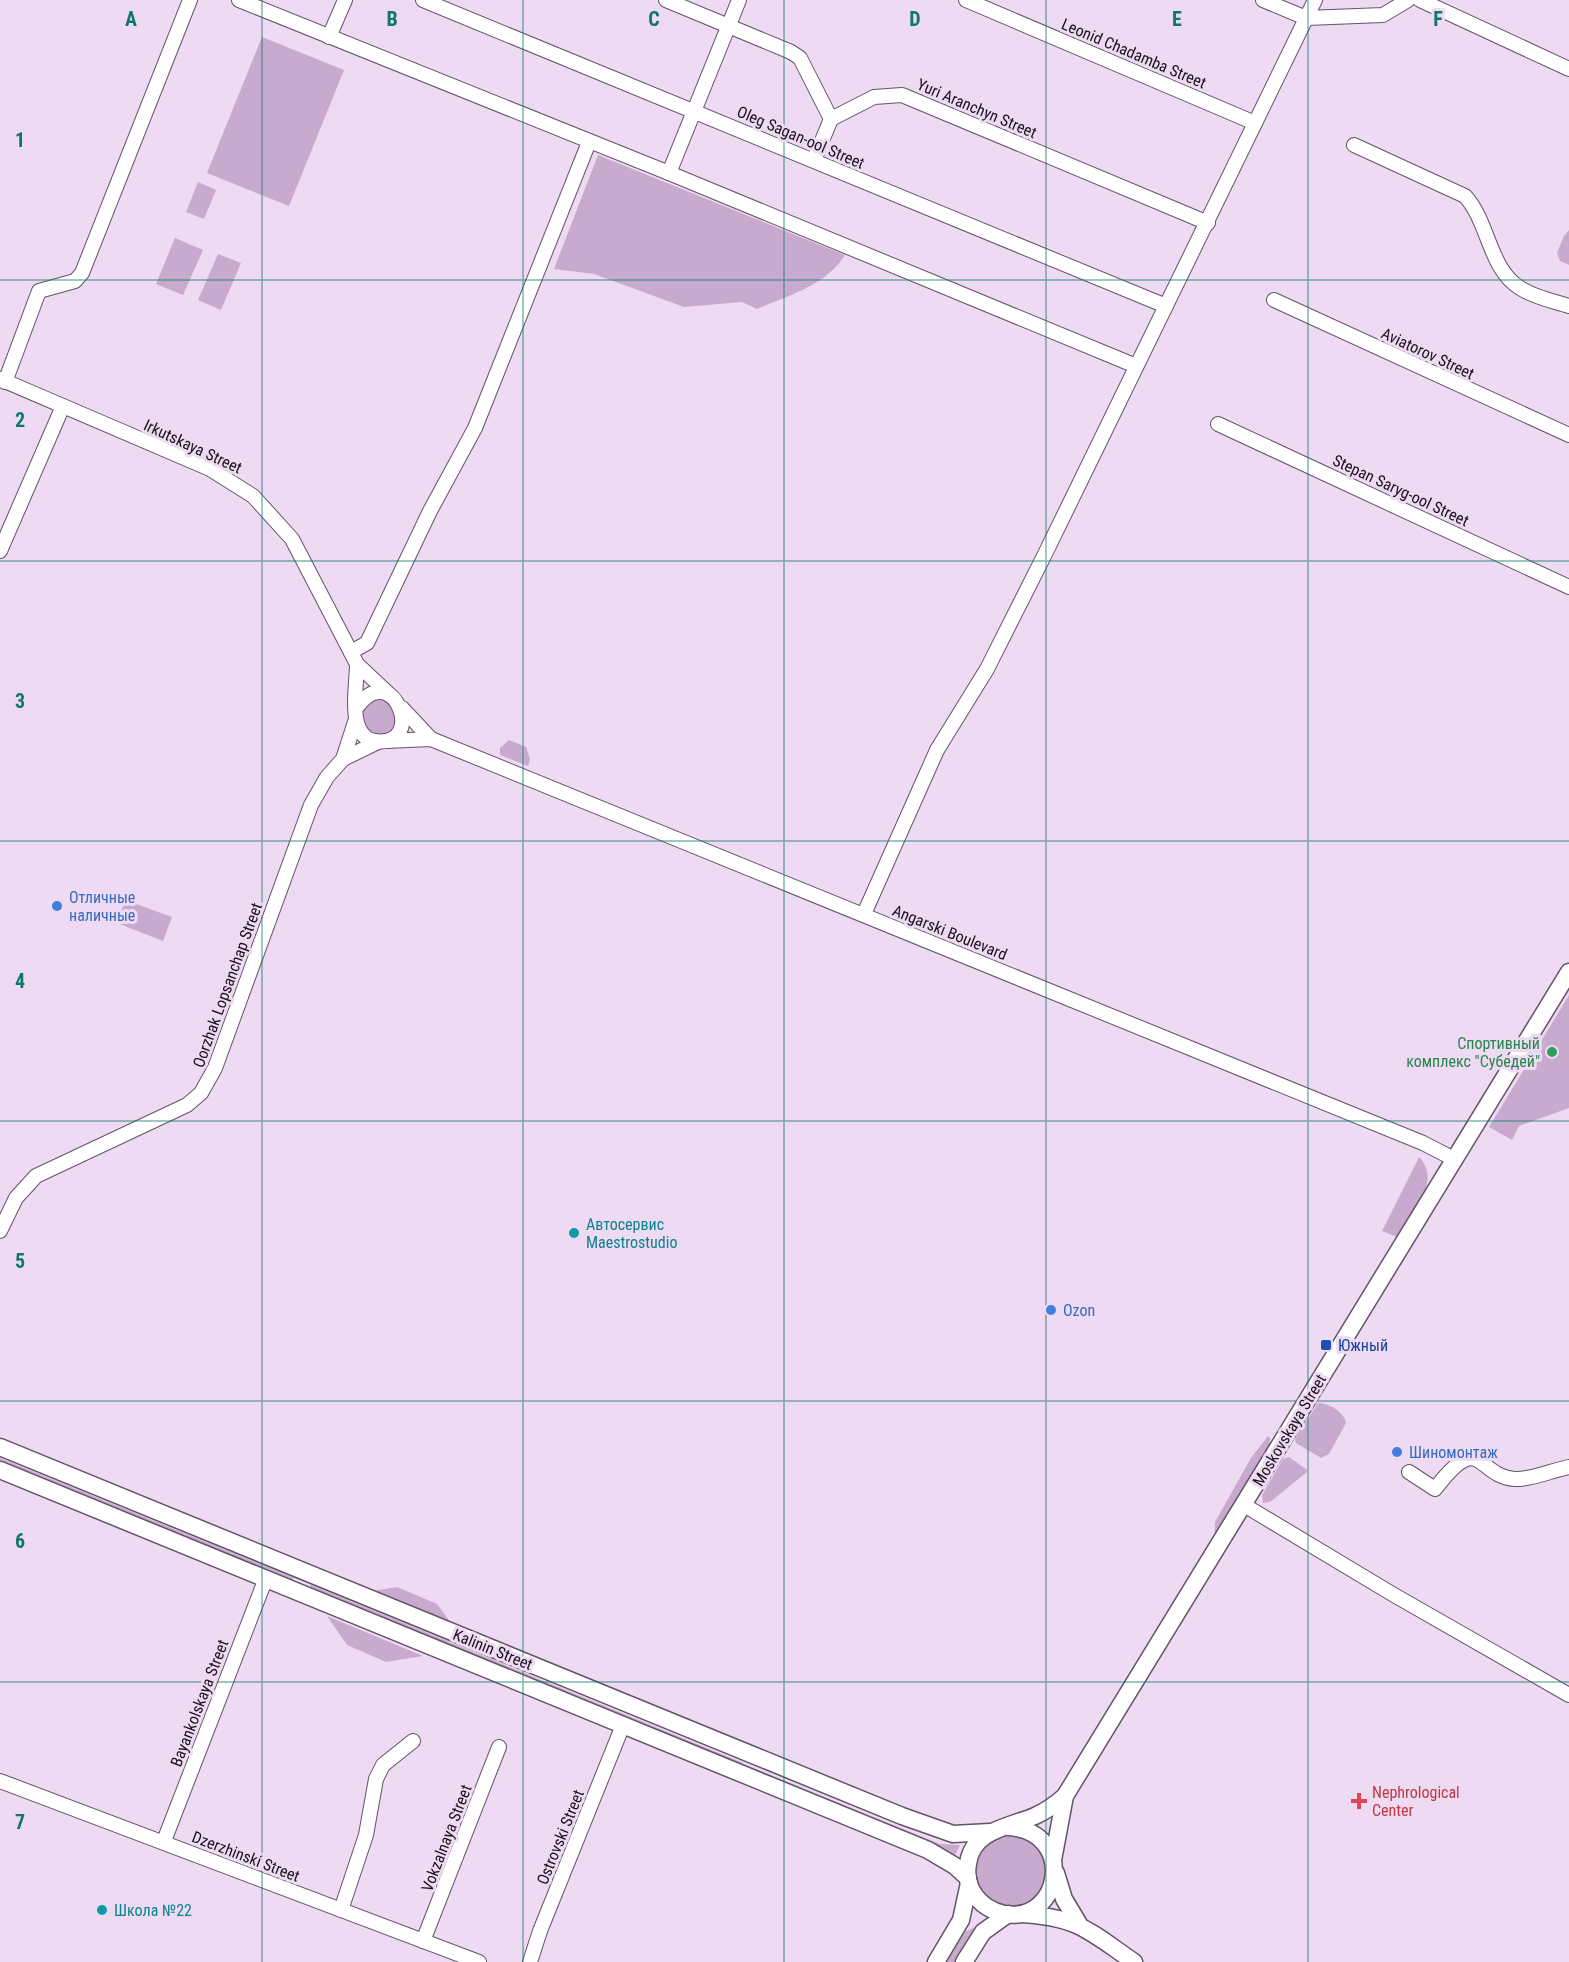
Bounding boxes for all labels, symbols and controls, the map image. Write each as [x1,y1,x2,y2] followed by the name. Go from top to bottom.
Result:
[125,7,137,31] text: A
[386,7,398,31] text: B
[648,7,660,31] text: C
[909,7,921,31] text: D
[1172,7,1182,31] text: E
[1433,7,1443,31] text: F
[1059,14,1209,93] street label: Leonid Chadamba Street
[914,75,1040,142] street label: Yuri Aranchyn Street
[734,102,868,173] street label: Oleg Sagan-ool Street
[15,128,25,152] text: 1
[1378,324,1477,383] street label: Aviatorov Street
[15,408,25,432] text: 2
[141,415,245,478] street label: Irkutskaya Street
[1330,451,1472,530] street label: Stepan Saryg-ool Street
[15,689,25,713] text: 3
[69,888,135,925] place label: Отличные наличные
[50,899,64,913] marker: Отличные наличные
[189,900,266,1070] street label: Oorzhak Lopsanchap Street
[890,901,1010,964] street label: Angarski Boulevard
[15,969,25,993] text: 4
[1406,1034,1540,1071] place label: Спортивный комплекс "Субедей"
[1545,1045,1559,1059] marker: Спортивный комплекс "Субедей"
[586,1215,677,1252] place label: Автосервис Maestrostudio
[567,1226,581,1240] marker: Автосервис Maestrostudio
[15,1249,25,1273] text: 5
[1063,1301,1095,1320] place label: Ozon
[1044,1303,1058,1317] marker: Ozon
[1338,1336,1388,1355] place label: Южный
[1319,1338,1333,1352] marker: Южный
[1249,1371,1330,1490] street label: Moskovskaya Street
[1409,1443,1498,1462] place label: Шиномонтаж
[1390,1445,1404,1459] marker: Шиномонтаж
[15,1529,25,1553] text: 6
[450,1625,536,1674] street label: Kalinin Street
[166,1637,233,1769] street label: Bayankolskaya Street
[417,1782,476,1894] street label: Vokzalnaya Street
[1372,1783,1460,1820] place label: Nephrological Center
[533,1787,588,1887] street label: Ostrovski Street
[1350,1792,1368,1810] marker: Nephrological Center
[15,1810,25,1834] text: 7
[189,1827,303,1886] street label: Dzerzhinski Street
[114,1901,192,1920] place label: Школа №22
[95,1903,109,1917] marker: Школа №22

